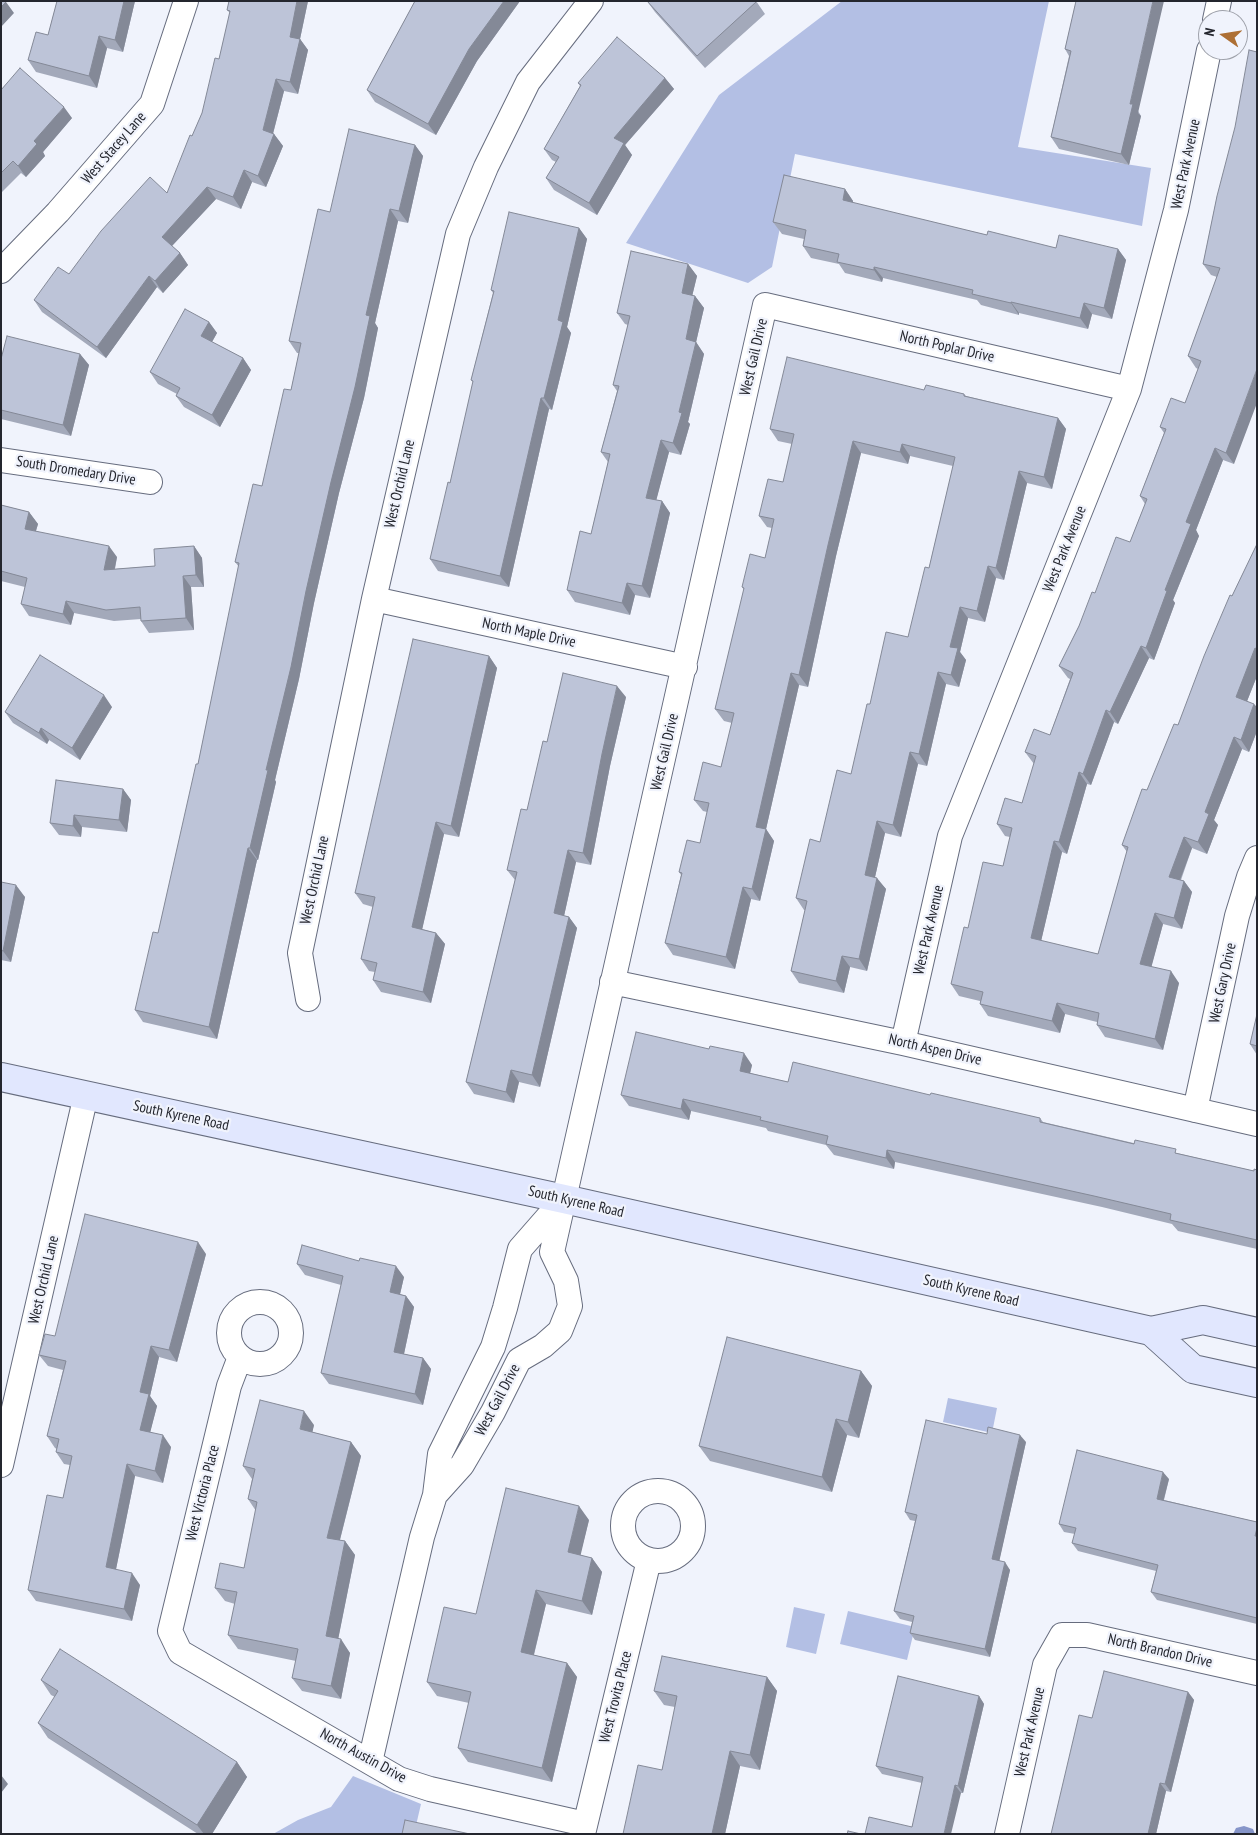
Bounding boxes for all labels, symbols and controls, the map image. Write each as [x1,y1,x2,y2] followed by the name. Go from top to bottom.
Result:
[1198,10,1248,60] north arrow
[1200,26,1219,38] text: N
[78,108,150,188] street label: West Stacey Lane
[1168,117,1204,211] street label: West Park Avenue
[736,317,772,397] street label: West Gail Drive
[898,327,996,367] street label: North Poplar Drive
[381,438,419,530] street label: West Orchid Lane
[15,453,137,489] street label: South Dromedary Drive
[1040,503,1090,595] street label: West Park Avenue
[481,614,577,652] street label: North Maple Drive
[647,712,683,792] street label: West Gail Drive
[297,834,333,926] street label: West Orchid Lane
[910,883,948,977] street label: West Park Avenue
[1206,941,1240,1025] street label: West Gary Drive
[887,1031,983,1069] street label: North Aspen Drive
[131,1097,231,1135] street label: South Kyrene Road
[526,1182,626,1222] street label: South Kyrene Road
[25,1234,63,1326] street label: West Orchid Lane
[921,1271,1021,1311] street label: South Kyrene Road
[472,1361,524,1439] street label: West Gail Drive
[182,1443,224,1543] street label: West Victoria Place
[1106,1630,1214,1672] street label: North Brandon Drive
[596,1649,636,1745] street label: West Trovita Place
[1011,1685,1049,1779] street label: West Park Avenue
[317,1725,409,1787] street label: North Austin Drive

